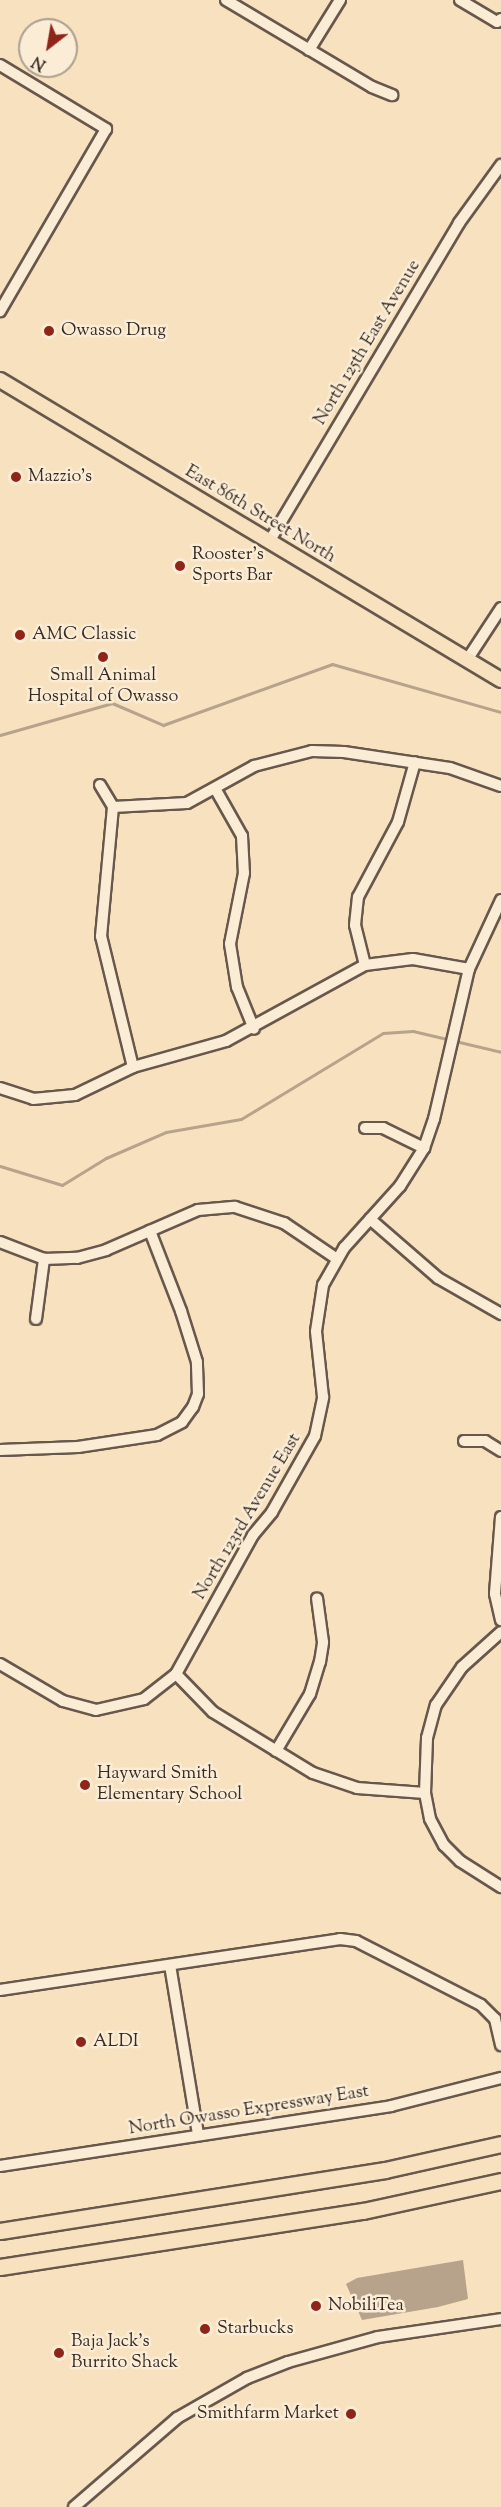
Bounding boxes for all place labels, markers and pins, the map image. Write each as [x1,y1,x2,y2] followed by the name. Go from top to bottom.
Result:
[61,320,166,342] place label: Owasso Drug
[42,324,56,338] marker: Owasso Drug
[28,466,92,488] place label: Mazzio's
[9,470,23,484] marker: Mazzio's
[192,545,273,588] place label: Rooster's Sports Bar
[173,559,187,573] marker: Rooster's Sports Bar
[32,624,136,646] place label: AMC Classic
[13,628,27,642] marker: AMC Classic
[96,650,110,664] marker: Small Animal Hospital of Owasso
[28,666,178,708] place label: Small Animal Hospital of Owasso
[97,1764,242,1806] place label: Hayward Smith Elementary School
[78,1778,92,1792] marker: Hayward Smith Elementary School
[93,2031,139,2053] place label: ALDI
[74,2035,88,2049] marker: ALDI
[328,2295,404,2317] place label: NobiliTea
[309,2299,323,2313] marker: NobiliTea
[217,2318,294,2340] place label: Starbucks
[198,2322,212,2336] marker: Starbucks
[71,2332,178,2374] place label: Baja Jack's Burrito Shack
[52,2346,66,2360] marker: Baja Jack's Burrito Shack
[197,2403,339,2425] place label: Smithfarm Market
[344,2407,358,2421] marker: Smithfarm Market

